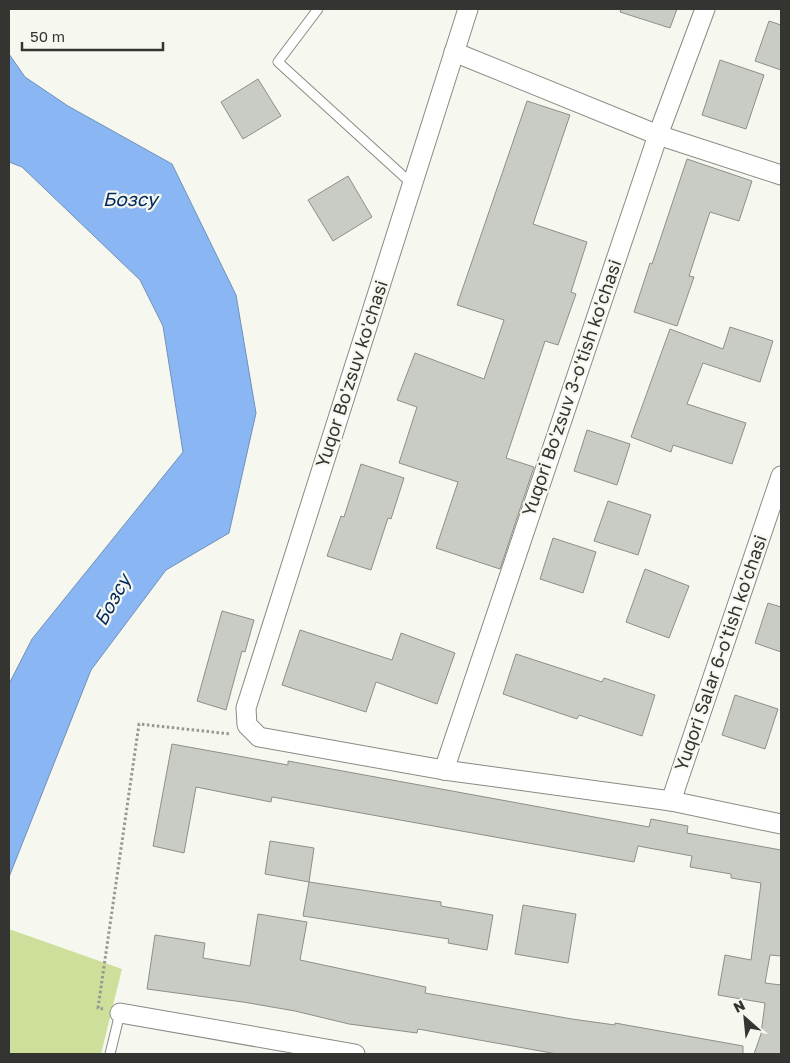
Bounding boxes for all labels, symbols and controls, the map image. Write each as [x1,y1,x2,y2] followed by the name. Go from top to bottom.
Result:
[22,20,164,52] scale bar
[30,27,65,45] text: 50 m
[103,187,160,210] water label: Бозсу
[517,256,625,519] street label: Yuqori Bo'zsuv 3-o'tish ko'chasi
[310,277,392,470] street label: Yuqor Bo'zsuv ko'chasi
[669,532,771,774] street label: Yuqori Salar 6-o'tish ko'chasi
[88,568,136,629] water label: Бозсу
[720,993,770,1043] north arrow
[730,996,747,1016] text: N

